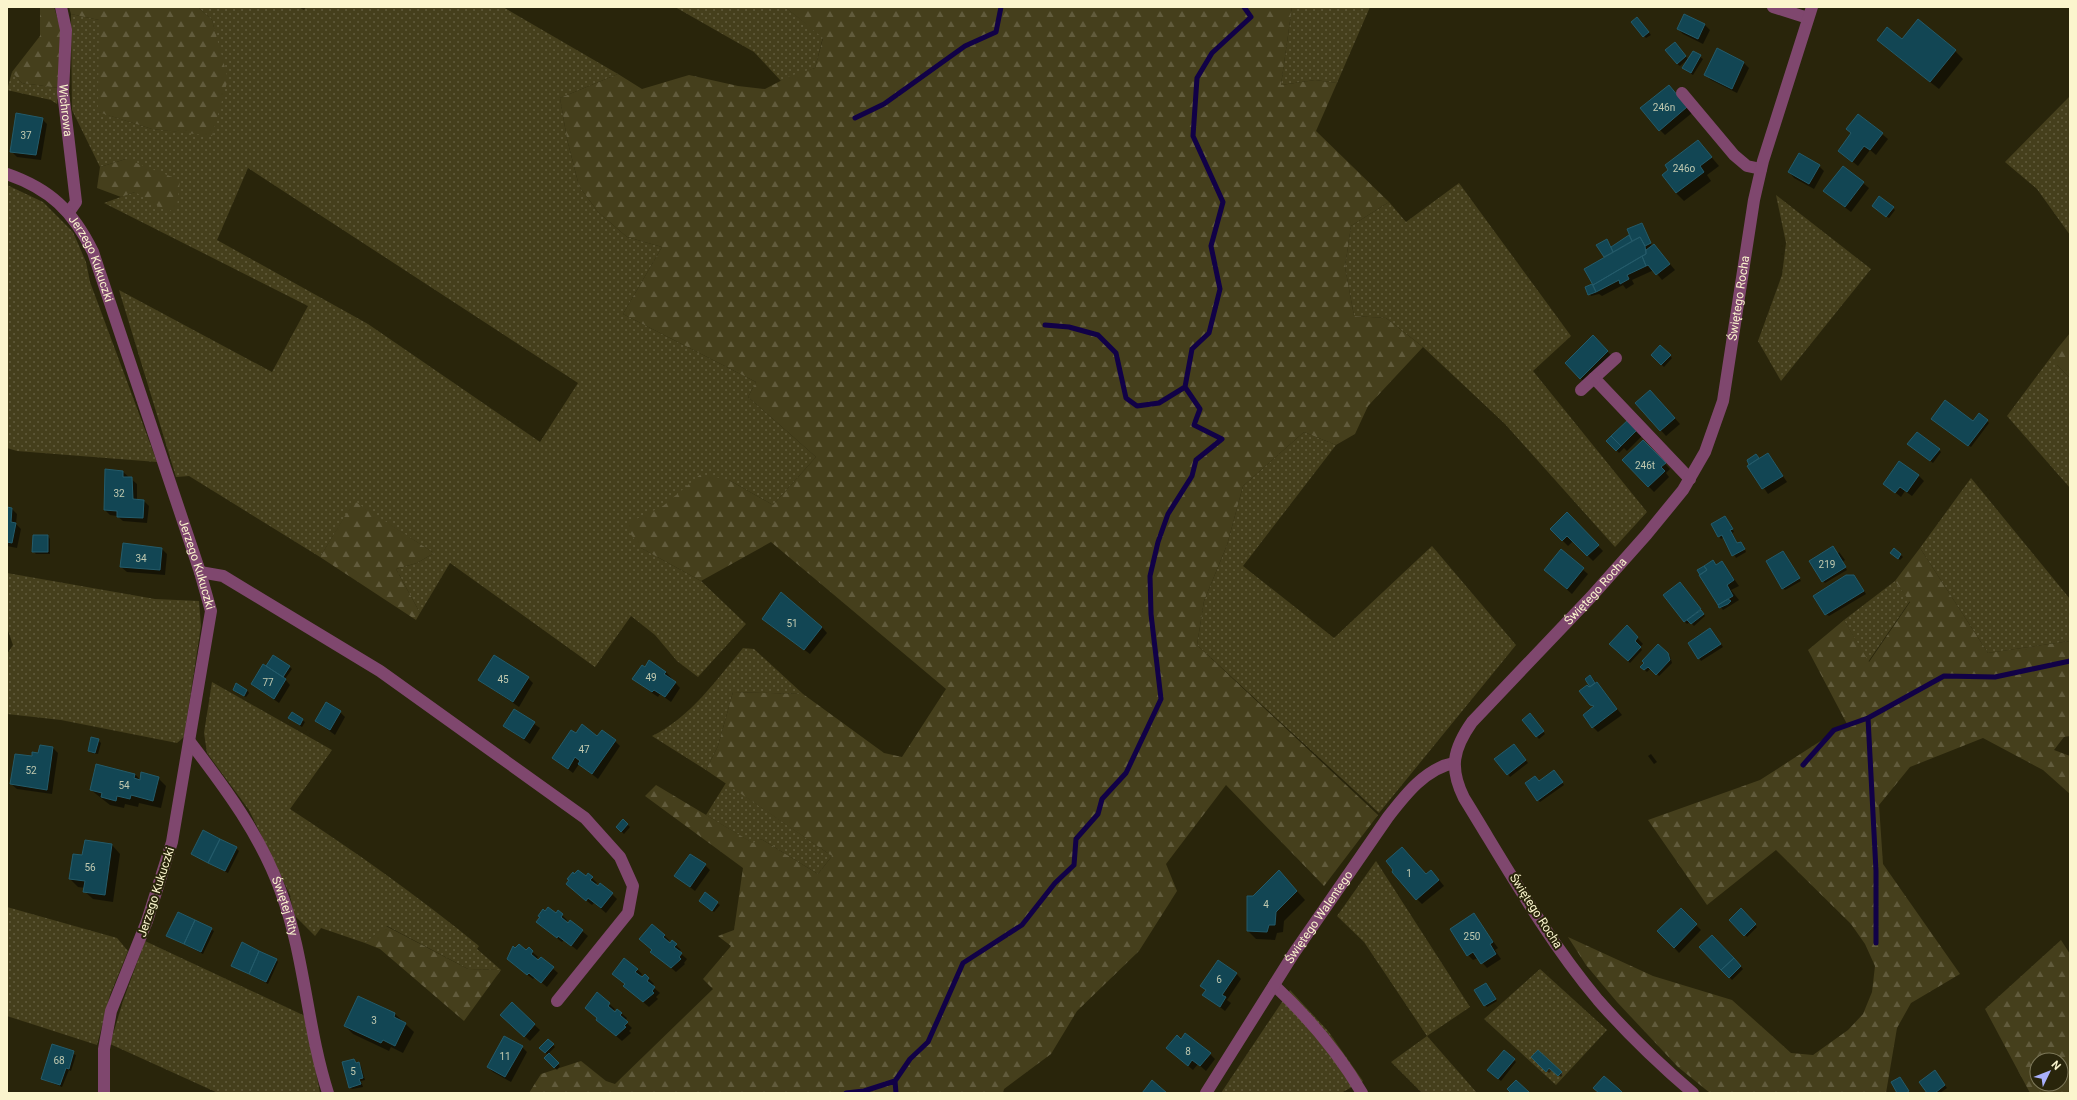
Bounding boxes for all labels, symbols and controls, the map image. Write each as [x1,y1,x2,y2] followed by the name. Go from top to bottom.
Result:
[56,84,75,137] street label: Wichrowa
[1653,102,1675,113] house number: 246n
[20,130,32,141] house number: 37
[1673,163,1696,174] house number: 246o
[66,212,116,304] street label: Jerzego Kukuczki
[1724,255,1752,342] street label: Świętego Rocha
[1635,460,1655,471] house number: 246t
[113,488,125,499] house number: 32
[176,518,217,611] street label: Jerzego Kukuczki
[135,553,147,564] house number: 34
[1560,555,1630,628] street label: Świętego Rocha
[1819,559,1835,570] house number: 219
[786,618,798,629] house number: 51
[645,672,657,683] house number: 49
[497,674,509,685] house number: 45
[262,677,274,688] house number: 77
[578,744,590,755] house number: 47
[25,765,37,776] house number: 52
[118,780,130,791] house number: 54
[135,845,177,939] street label: Jerzego Kukuczki
[84,862,96,873] house number: 56
[1281,868,1356,966] street label: Świętego Walentego
[1406,868,1412,879] house number: 1
[1507,871,1566,951] street label: Świętego Rocha
[269,874,301,938] street label: Świętej Rity
[1263,899,1269,910] house number: 4
[1464,931,1481,942] house number: 250
[1216,974,1222,985] house number: 6
[371,1015,377,1026] house number: 3
[1185,1046,1191,1057] house number: 8
[499,1051,511,1062] house number: 11
[2029,1052,2069,1092] north arrow
[53,1055,65,1066] house number: 68
[2049,1058,2064,1073] text: N
[350,1066,356,1077] house number: 5

